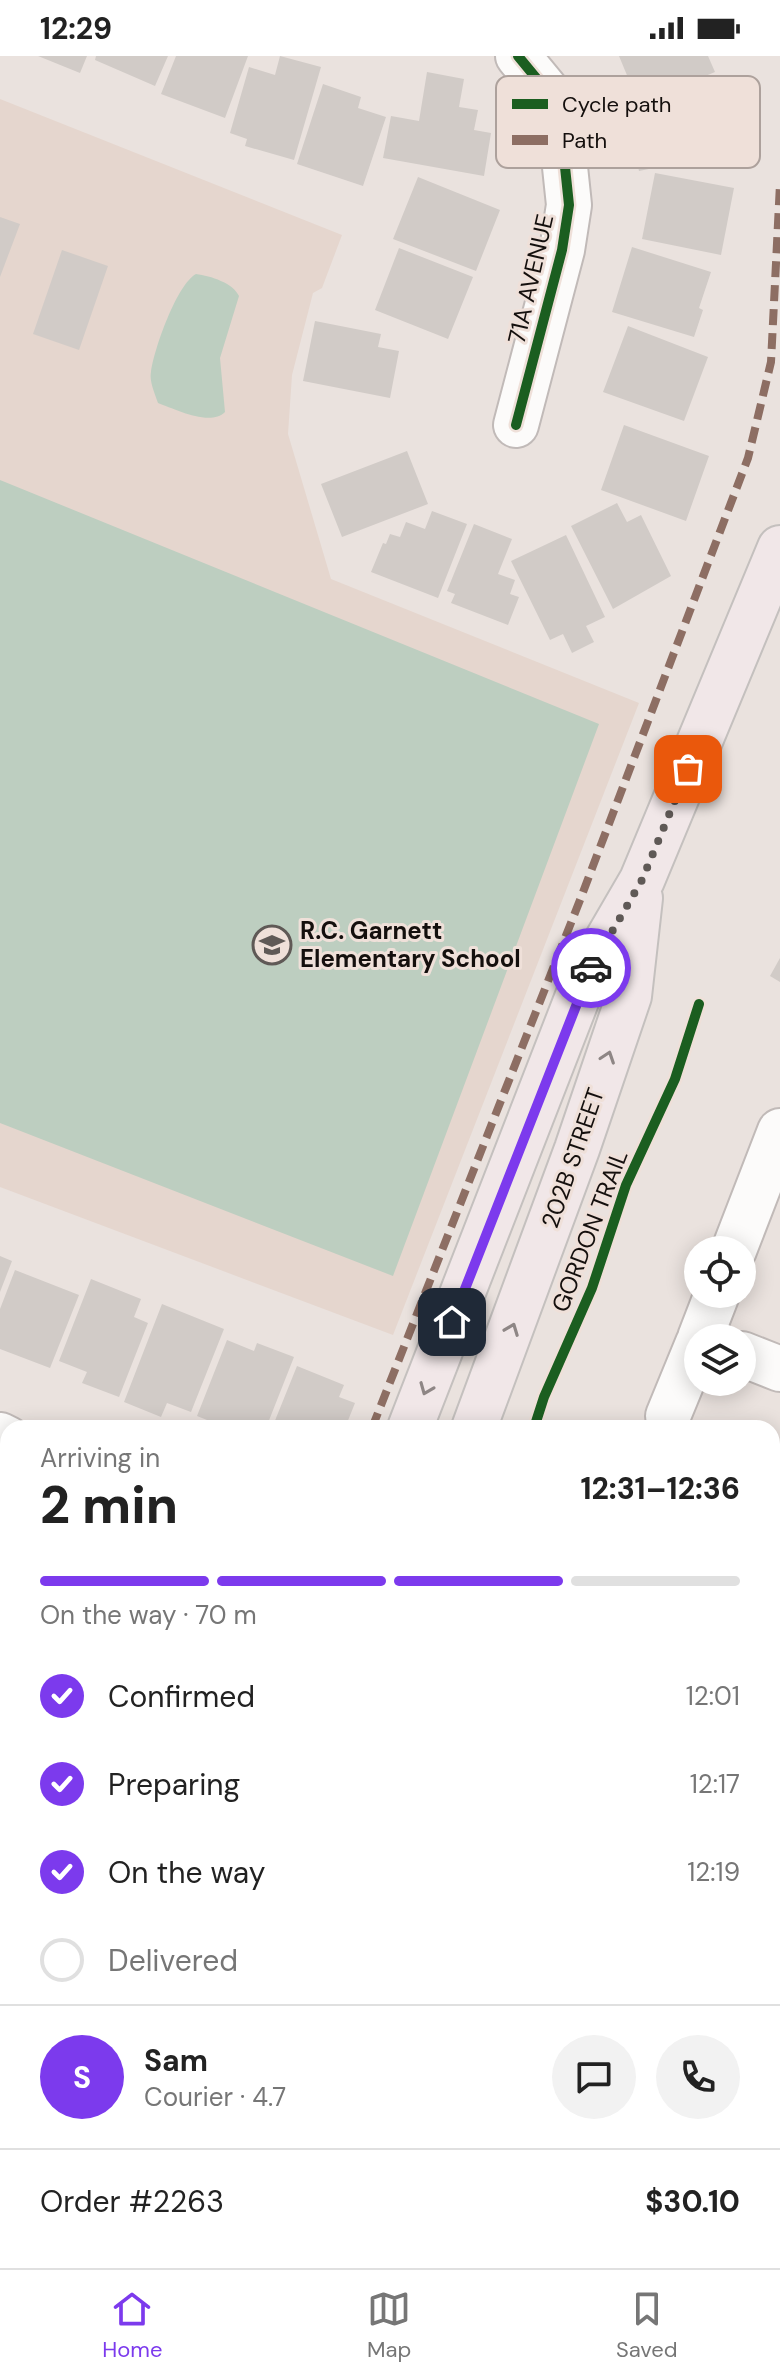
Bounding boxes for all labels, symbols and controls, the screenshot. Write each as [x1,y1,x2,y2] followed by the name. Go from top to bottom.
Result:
[40,9,112,48] text: 12:29
[496,76,760,168] legend
[562,90,672,119] text: Cycle path
[562,126,607,155] text: Path
[501,211,560,347] street label: 71A AVENUE
[654,735,722,803] pin
[666,747,710,791] icon: bag
[300,915,521,974] place label: R.C. Garnett Elementary School
[251,924,293,966] school or university icon: R.C. Garnett Elementary School
[551,928,631,1008] courier
[569,946,613,990] icon: car
[598,1051,614,1065] one-way arrow
[534,1084,611,1232] street label: 202B STREET
[544,1145,635,1316] street label: GORDON TRAIL
[684,1236,756,1396] map controls
[684,1236,756,1308] button: locate
[418,1288,486,1356] pin
[430,1300,474,1344] icon: home
[502,1323,519,1337] one-way arrow
[684,1324,756,1396] button: layers
[419,1381,436,1395] one-way arrow
[40,1441,160,1475] text: Arriving in
[580,1469,740,1508] text: 12:31–12:36
[40,1471,178,1539] text: 2 min
[40,1598,257,1632] text: On the way · 70 m
[40,1674,84,1718] icon: check
[108,1677,255,1716] text: Confirmed
[686,1679,740,1713] text: 12:01
[40,1762,84,1806] icon: check
[108,1765,240,1804] text: Preparing
[690,1767,740,1801] text: 12:17
[40,1850,84,1894] icon: check
[108,1853,265,1892] text: On the way
[687,1855,740,1889] text: 12:19
[108,1941,238,1980] text: Delivered
[552,2035,636,2119] button: chat
[656,2035,740,2119] button: phone
[144,2041,208,2080] text: Sam
[73,2058,91,2097] text: S
[144,2080,286,2114] text: Courier · 4.7
[40,2182,224,2221] text: Order #2263
[645,2182,740,2221] text: $30.10
[102,2287,162,2364] tab: Home
[367,2287,411,2364] tab: Map
[616,2287,678,2364] tab: Saved

